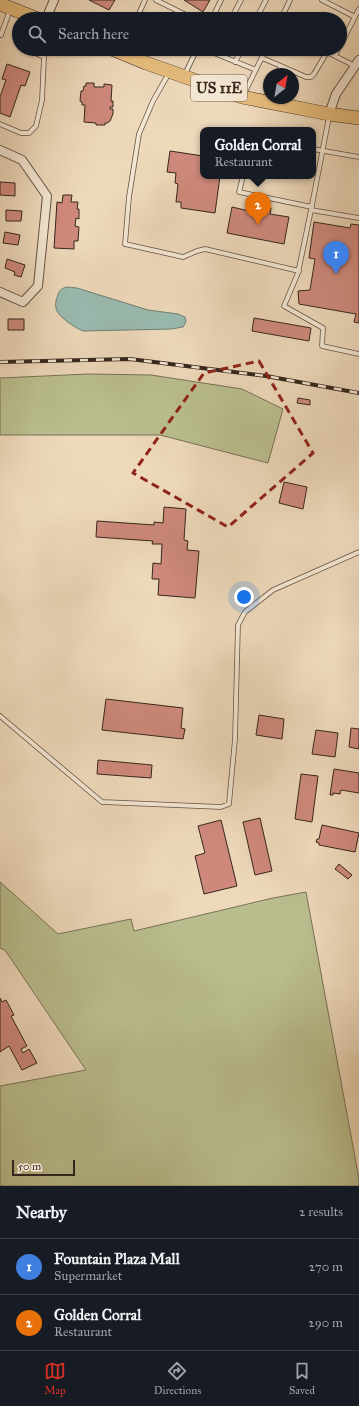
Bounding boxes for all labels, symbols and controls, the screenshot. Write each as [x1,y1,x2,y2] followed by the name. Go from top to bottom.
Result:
[12,12,347,56] search box
[26,23,48,45] icon: search
[58,25,129,43] text: Search here
[263,68,299,104] north arrow
[191,75,247,101] road number: US 11E
[200,127,316,179] popup
[214,136,302,154] text: Golden Corral
[214,154,273,170] text: Restaurant
[245,192,271,225] pin: 2
[323,241,349,274] pin: 1
[234,587,254,607] your location
[12,1158,75,1177] scale bar
[18,1160,41,1173] text: 50 m
[16,1202,67,1223] text: Nearby
[299,1204,343,1220] text: 2 results
[54,1250,180,1268] text: Fountain Plaza Mall
[26,1259,32,1275] text: 1
[309,1259,343,1275] text: 270 m
[54,1268,122,1284] text: Supermarket
[54,1306,141,1324] text: Golden Corral
[26,1315,32,1331] text: 2
[308,1315,343,1331] text: 290 m
[54,1324,112,1340] text: Restaurant
[44,1360,66,1397] tab: Map
[154,1360,201,1397] tab: Directions
[289,1360,315,1397] tab: Saved

